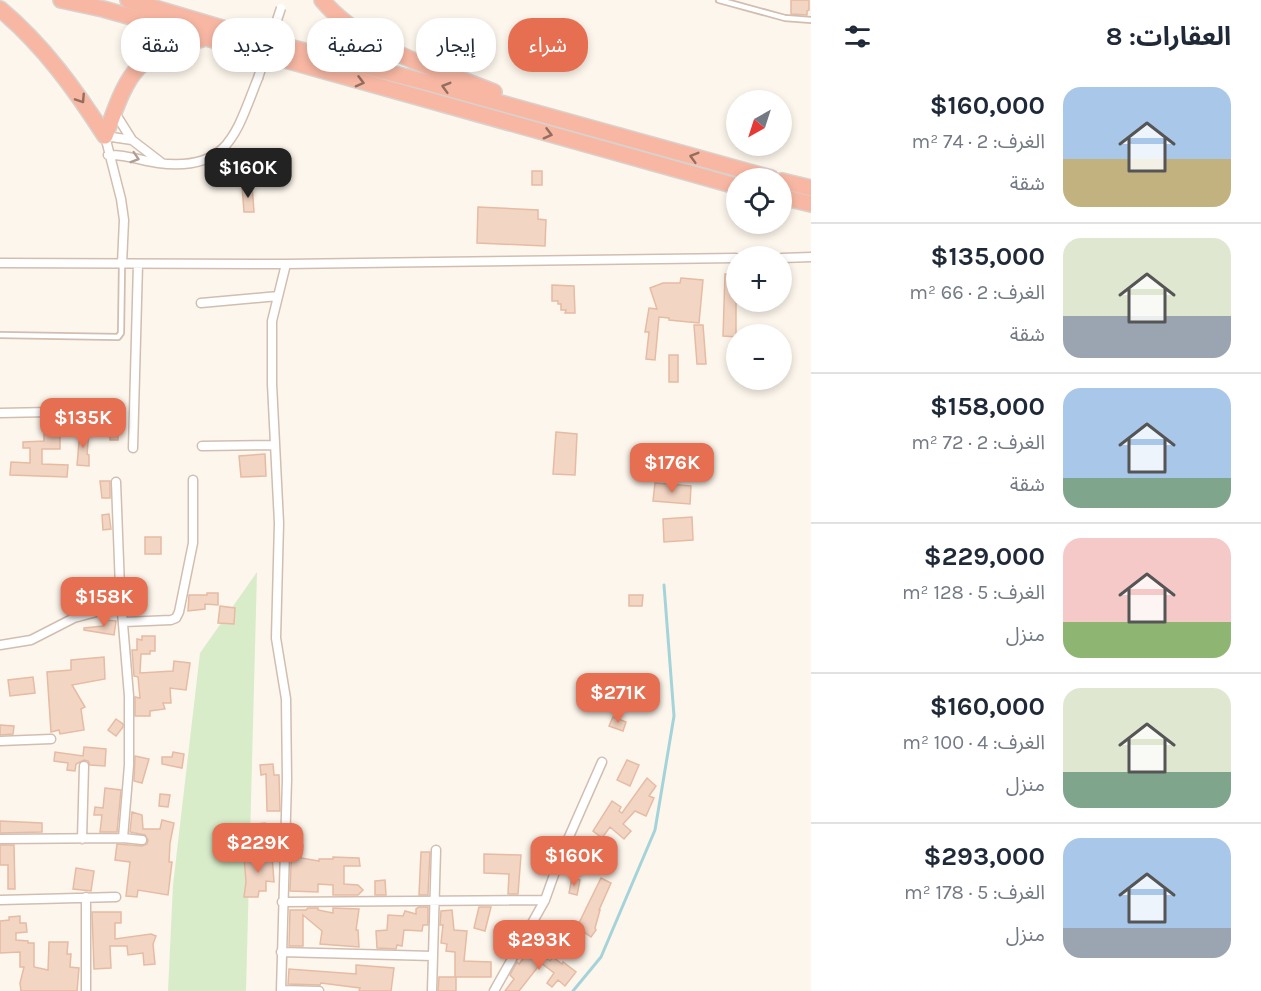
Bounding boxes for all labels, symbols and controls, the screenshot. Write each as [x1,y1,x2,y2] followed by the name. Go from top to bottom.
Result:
[121,18,200,72] chip: شقة
[212,18,295,72] chip: جديد
[307,18,404,72] chip: تصفية
[416,18,496,72] chip: إيجار
[508,18,588,72] chip: شراء
[841,20,874,53] icon: filters
[1106,21,1231,52] text: العقارات: 8
[355,74,365,87] one-way arrow
[441,82,451,95] one-way arrow
[726,90,792,156] north arrow
[726,90,792,390] map controls
[930,90,1045,121] text: $160,000
[74,92,85,103] one-way arrow
[1111,111,1183,183] icon: home
[543,126,553,139] one-way arrow
[912,130,1045,153] text: الغرف: 2 · 74 m²
[206,148,290,199] pin: $160K
[129,151,140,164] one-way arrow
[689,152,700,164] one-way arrow
[219,156,277,179] text: $160K
[726,168,792,234] button: locate
[1010,172,1045,195] text: شقة
[931,241,1045,272] text: $135,000
[726,246,792,312] button: +
[1111,262,1183,334] icon: home
[909,281,1045,304] text: الغرف: 2 · 66 m²
[1010,323,1045,346] text: شقة
[726,324,792,390] button: −
[930,391,1045,422] text: $158,000
[41,398,125,449] pin: $135K
[54,406,112,429] text: $135K
[1111,412,1183,484] icon: home
[911,431,1045,454] text: الغرف: 2 · 72 m²
[630,443,714,494] pin: $176K
[644,451,700,474] text: $176K
[1010,473,1045,496] text: شقة
[924,541,1045,572] text: $229,000
[1111,562,1183,634] icon: home
[62,577,146,628] pin: $158K
[902,581,1045,604] text: الغرف: 5 · 128 m²
[75,585,133,608] text: $158K
[1006,623,1045,646] text: منزل
[576,673,660,724] pin: $271K
[590,681,646,704] text: $271K
[930,691,1045,722] text: $160,000
[1111,712,1183,784] icon: home
[902,731,1045,754] text: الغرف: 4 · 100 m²
[1006,773,1045,796] text: منزل
[216,823,300,874] pin: $229K
[226,831,290,854] text: $229K
[532,836,616,887] pin: $160K
[923,841,1045,872] text: $293,000
[545,844,603,867] text: $160K
[1111,862,1183,934] icon: home
[904,881,1045,904] text: الغرف: 5 · 178 m²
[497,920,581,971] pin: $293K
[1006,923,1045,946] text: منزل
[507,928,571,951] text: $293K

